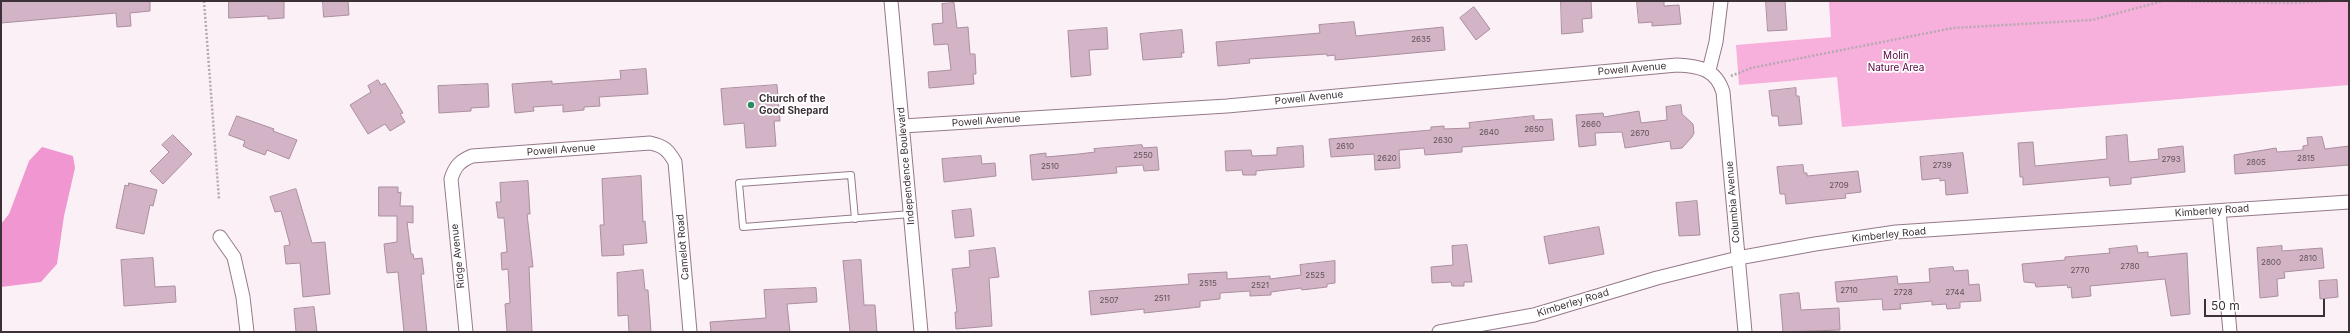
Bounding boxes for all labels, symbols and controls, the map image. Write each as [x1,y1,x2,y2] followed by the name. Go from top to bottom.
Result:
[1411,35,1431,45] house number: 2635
[1868,50,1924,74] park label: Molin Nature Area
[1597,60,1667,78] street label: Powell Avenue
[1274,88,1344,108] street label: Powell Avenue
[759,93,829,116] place label: Church of the Good Shepard
[746,100,756,110] marker: Church of the Good Shepard
[895,107,917,225] street label: Independence Boulevard
[951,113,1021,129] street label: Powell Avenue
[1581,120,1601,130] house number: 2660
[1524,125,1544,135] house number: 2650
[1479,128,1499,138] house number: 2640
[1630,129,1650,139] house number: 2670
[1433,136,1453,146] house number: 2630
[526,142,596,158] street label: Powell Avenue
[1336,142,1354,152] house number: 2610
[1133,151,1153,161] house number: 2550
[1377,154,1397,164] house number: 2620
[2297,154,2315,164] house number: 2815
[2161,155,2181,165] house number: 2793
[2246,158,2266,168] house number: 2805
[1723,160,1743,244] street label: Columbia Avenue
[1932,161,1952,171] house number: 2739
[1041,162,1059,172] house number: 2510
[1829,181,1849,191] house number: 2709
[2174,202,2250,220] street label: Kimberley Road
[674,214,692,280] street label: Camelot Road
[449,223,467,289] street label: Ridge Avenue
[1851,225,1927,245] street label: Kimberley Road
[2299,254,2317,264] house number: 2810
[2261,258,2281,268] house number: 2800
[2120,262,2140,272] house number: 2780
[2070,266,2090,276] house number: 2770
[1305,271,1325,281] house number: 2525
[1199,279,1217,289] house number: 2515
[1251,281,1269,291] house number: 2521
[1536,286,1610,320] street label: Kimberley Road
[1840,286,1858,296] house number: 2710
[1893,288,1913,298] house number: 2728
[1945,288,1965,298] house number: 2744
[2206,291,2327,317] scale bar
[1154,294,1170,304] house number: 2511
[1099,296,1119,306] house number: 2507
[2211,298,2240,313] text: 50 m

